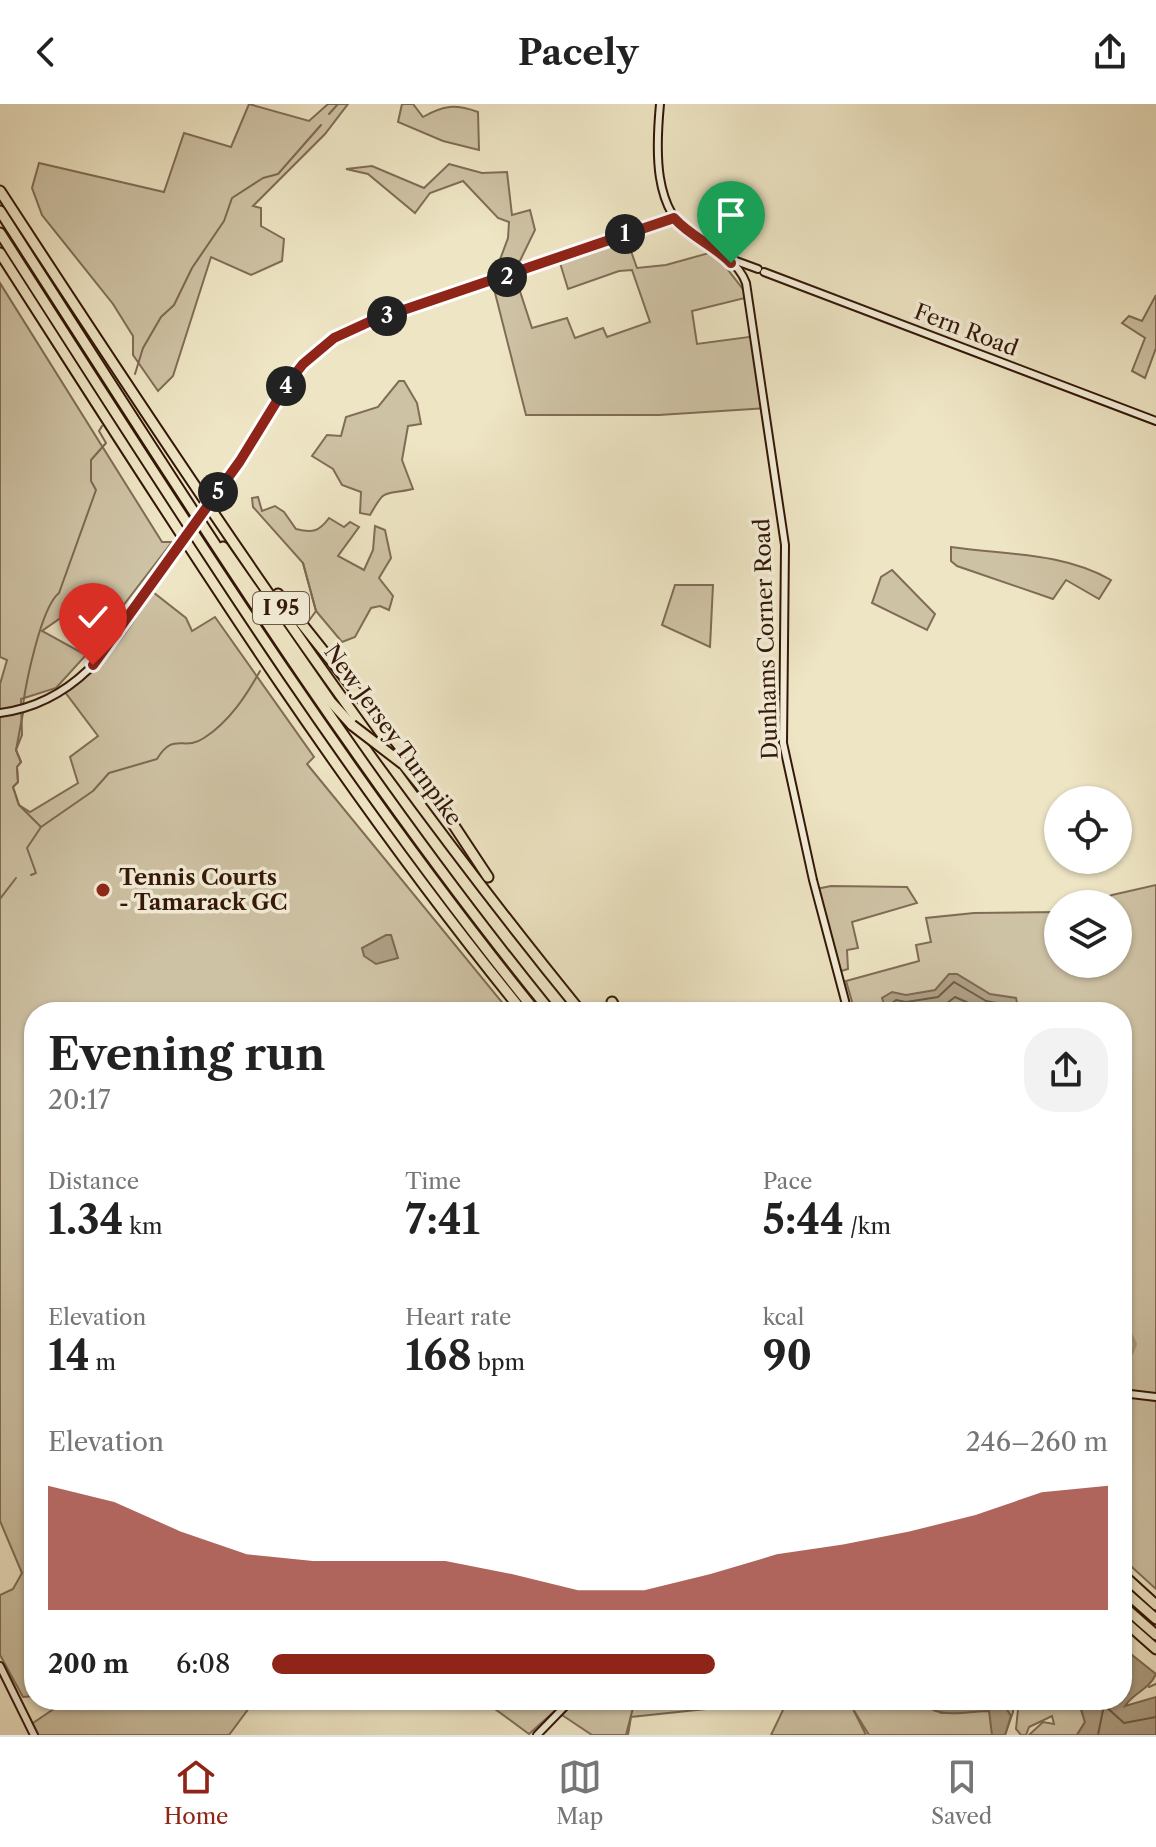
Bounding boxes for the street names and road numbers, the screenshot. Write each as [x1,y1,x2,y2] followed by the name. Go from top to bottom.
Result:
[910,298,1022,362] street label: Fern Road
[748,518,784,760] street label: Dunhams Corner Road
[253,592,309,624] road number: I 95
[318,639,468,831] street label: New Jersey Turnpike

